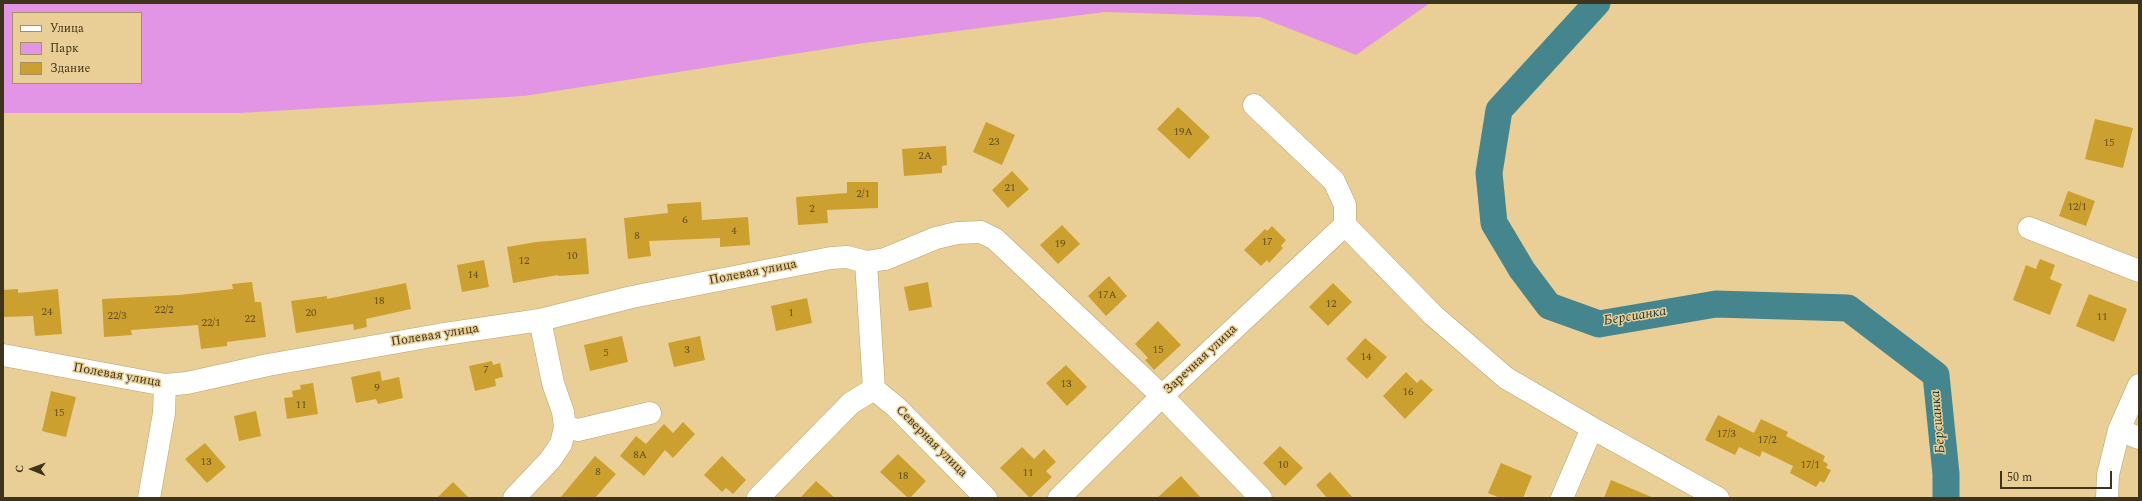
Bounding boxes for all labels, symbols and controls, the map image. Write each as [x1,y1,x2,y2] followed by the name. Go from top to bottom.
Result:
[12,12,142,84] legend
[50,19,84,38] text: Улица
[50,39,79,58] text: Парк
[50,59,90,78] text: Здание
[1173,126,1193,140] house number: 19А
[989,136,999,150] house number: 23
[2104,137,2114,151] house number: 15
[918,150,932,164] house number: 2А
[1005,182,1015,196] house number: 21
[856,188,870,202] house number: 2/1
[2067,201,2087,215] house number: 12/1
[809,203,815,217] house number: 2
[682,214,688,228] house number: 6
[731,225,737,239] house number: 4
[634,230,640,244] house number: 8
[1262,236,1272,250] house number: 17
[1055,238,1065,252] house number: 19
[567,250,577,264] house number: 10
[519,255,529,269] house number: 12
[708,257,798,289] street label: Полевая улица
[468,269,478,283] house number: 14
[1097,289,1117,303] house number: 17А
[374,295,384,309] house number: 18
[1326,298,1336,312] house number: 12
[154,304,174,318] house number: 22/2
[1602,304,1668,330] water label: Берсианка
[42,306,52,320] house number: 24
[306,307,316,321] house number: 20
[788,307,794,321] house number: 1
[107,310,127,324] house number: 22/3
[2097,311,2107,325] house number: 11
[245,313,255,327] house number: 22
[201,317,221,331] house number: 22/1
[390,321,480,351] street label: Полевая улица
[1161,322,1241,398] street label: Заречная улица
[684,344,690,358] house number: 3
[1153,344,1163,358] house number: 15
[603,347,609,361] house number: 5
[1361,351,1371,365] house number: 14
[72,361,162,391] street label: Полевая улица
[483,364,489,378] house number: 7
[1061,378,1071,392] house number: 13
[374,382,380,396] house number: 9
[1403,386,1413,400] house number: 16
[1928,390,1950,454] water label: Берсианка
[296,399,306,413] house number: 11
[892,403,970,481] street label: Северная улица
[54,407,64,421] house number: 15
[1716,428,1736,442] house number: 17/3
[1757,434,1777,448] house number: 17/2
[12,449,52,489] north arrow
[633,449,647,463] house number: 8А
[201,456,211,470] house number: 13
[1278,459,1288,473] house number: 10
[1800,459,1820,473] house number: 17/1
[2002,463,2114,489] scale bar
[11,465,28,473] text: С
[595,466,601,480] house number: 8
[1023,467,1033,481] house number: 11
[2007,468,2032,487] text: 50 m
[898,470,908,484] house number: 18

